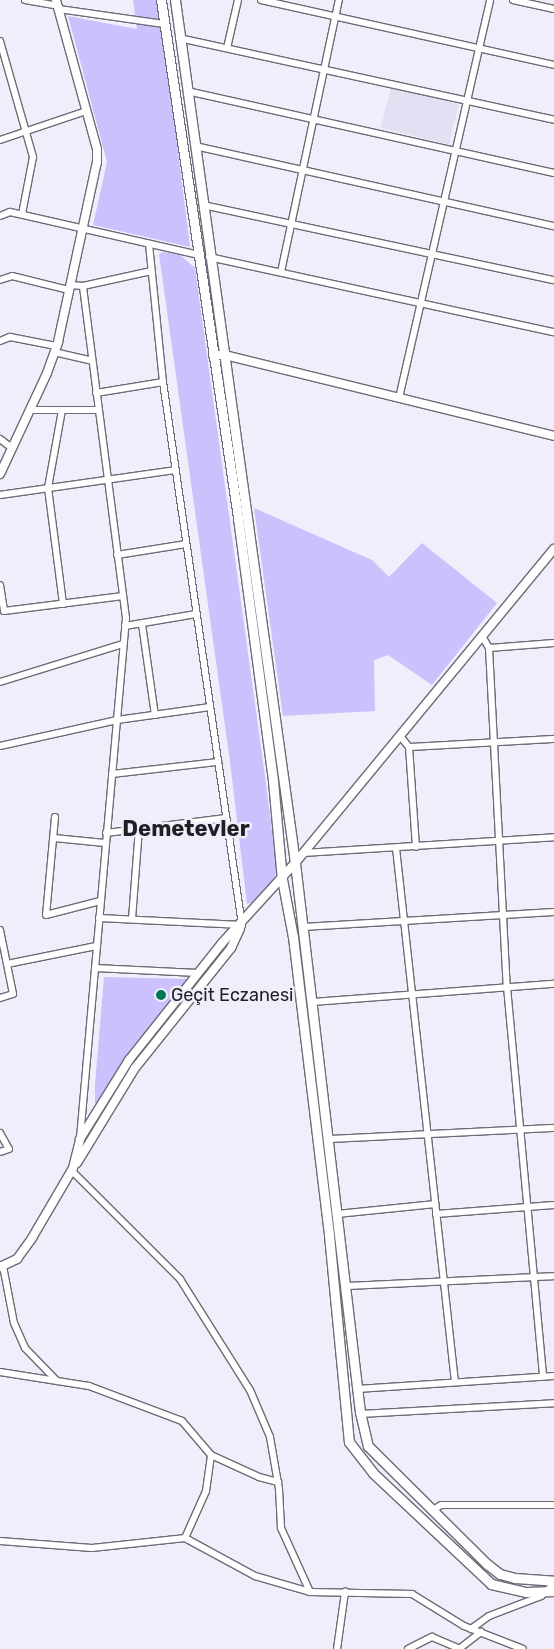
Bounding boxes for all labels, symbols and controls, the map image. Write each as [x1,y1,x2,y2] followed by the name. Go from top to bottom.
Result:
[122,816,250,842] district label: Demetevler
[171,984,293,1006] place label: Geçit Eczanesi
[155,989,167,1001] marker: Geçit Eczanesi

